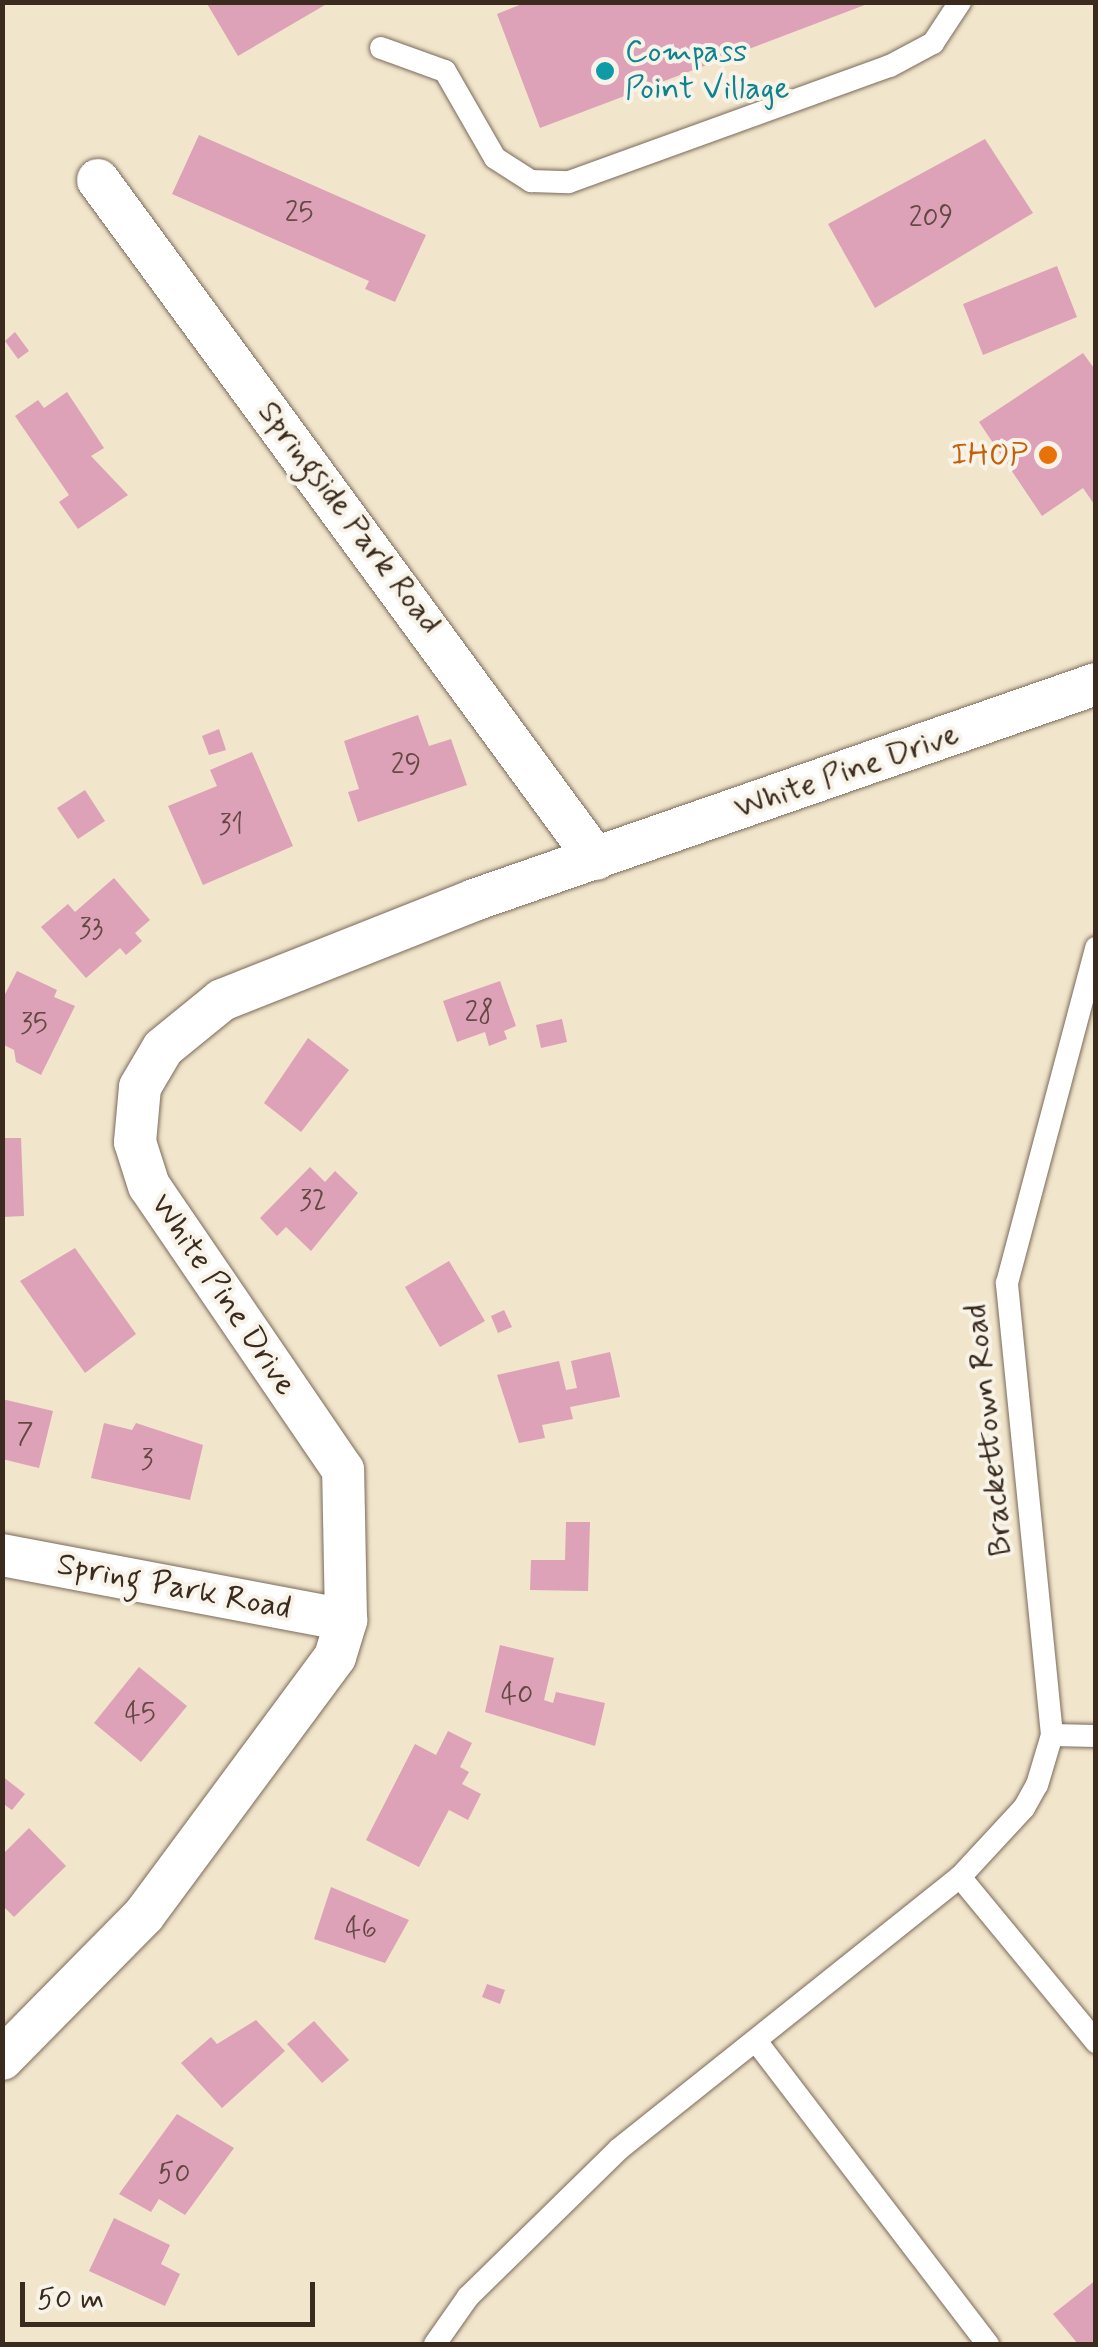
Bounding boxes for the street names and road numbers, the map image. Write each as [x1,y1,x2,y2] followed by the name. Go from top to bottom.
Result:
[249,395,449,641] street label: Springside Park Road
[733,717,961,827] street label: White Pine Drive
[143,1189,303,1401] street label: White Pine Drive
[957,1303,1021,1557] street label: Brackettown Road
[57,1546,291,1628] street label: Spring Park Road

